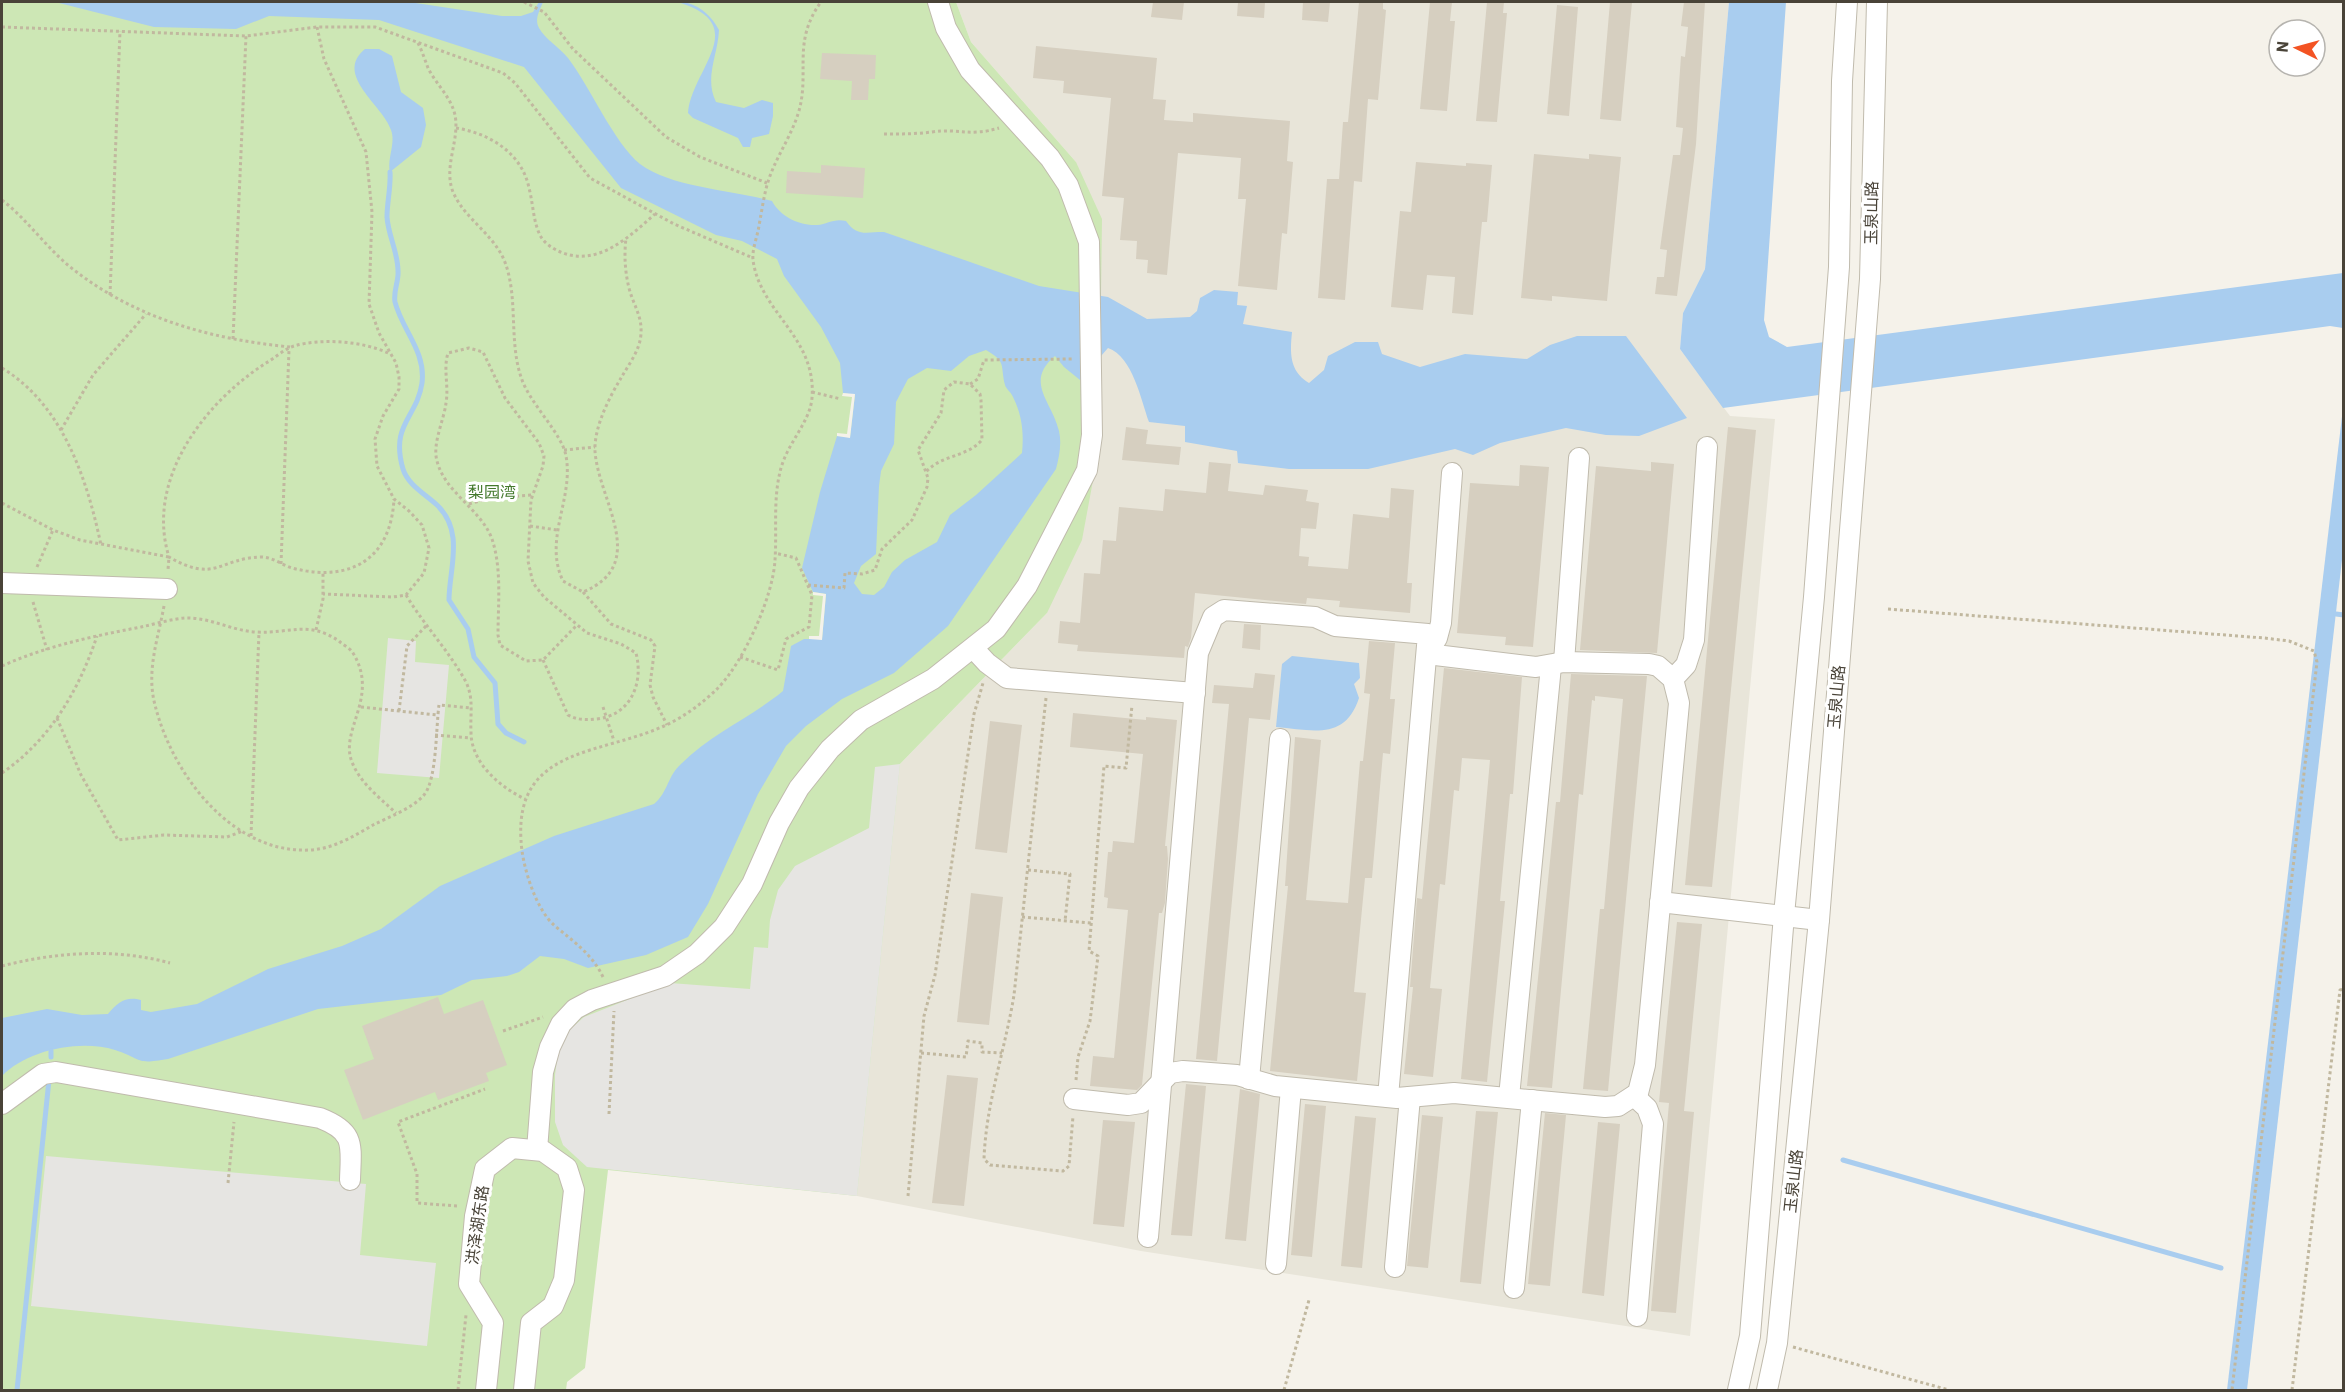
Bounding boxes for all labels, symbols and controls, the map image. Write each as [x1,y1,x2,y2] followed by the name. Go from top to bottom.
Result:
[2267,18,2327,78] north arrow
[2272,40,2293,53] text: N
[1860,181,1882,245] street label: 玉泉山路
[468,482,516,502] park label: 梨园湾
[1823,664,1849,730] street label: 玉泉山路
[1780,1148,1806,1214] street label: 玉泉山路
[462,1184,492,1266] street label: 洪泽湖东路

